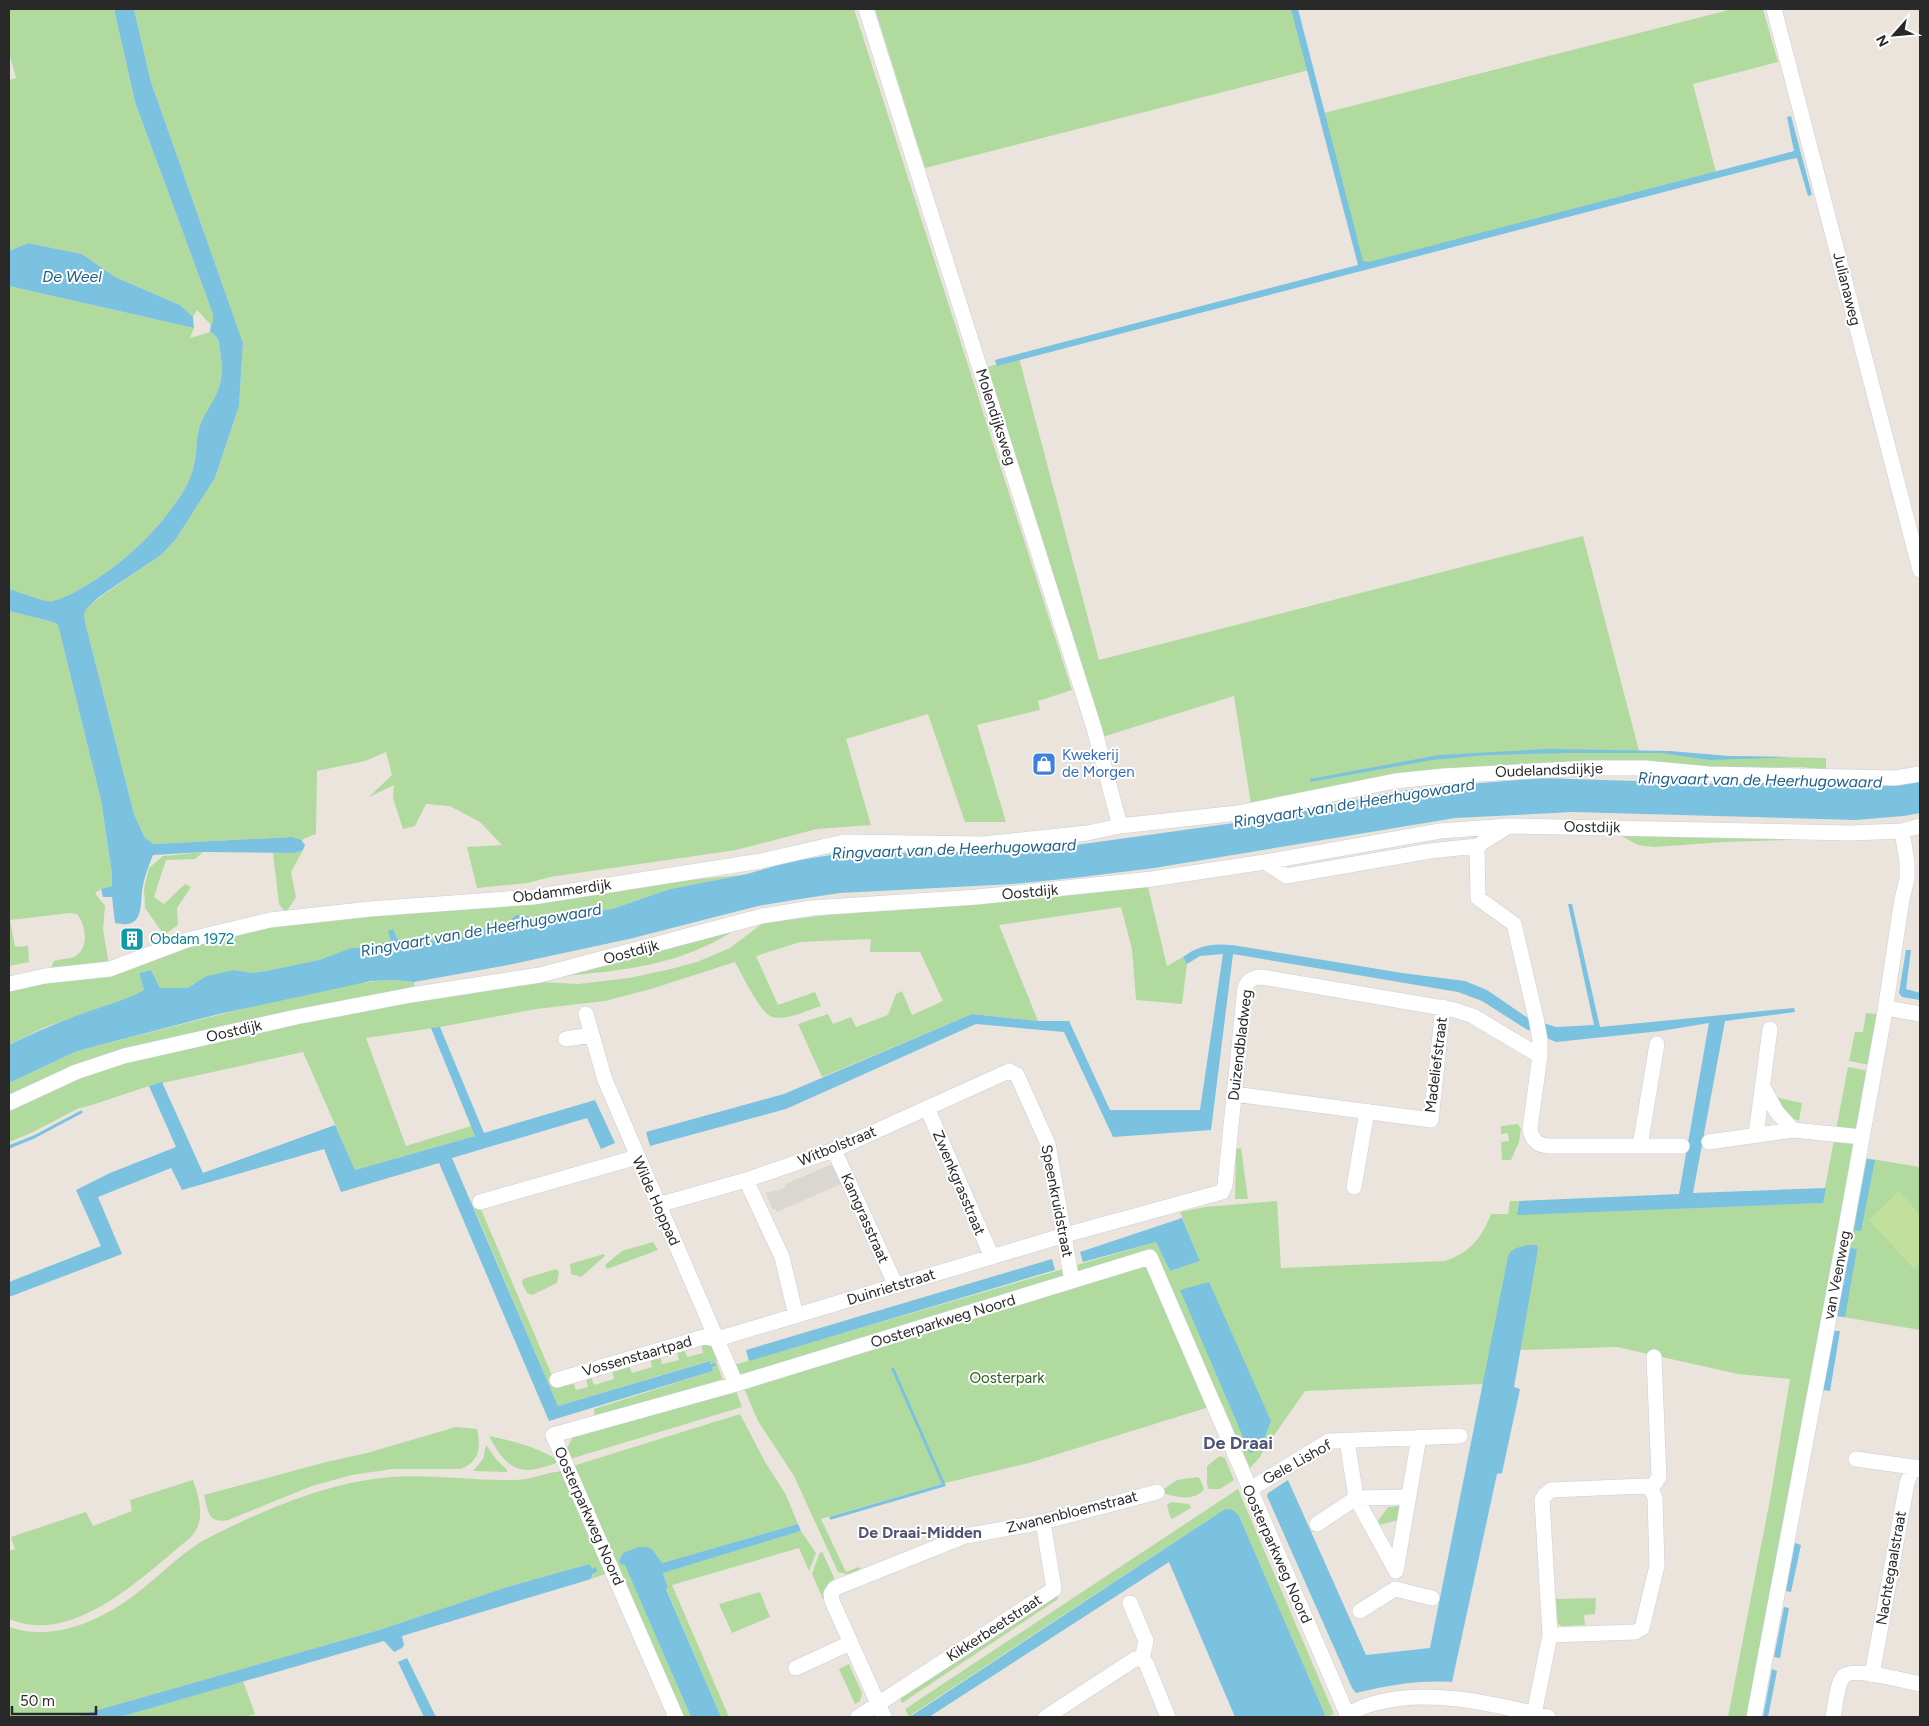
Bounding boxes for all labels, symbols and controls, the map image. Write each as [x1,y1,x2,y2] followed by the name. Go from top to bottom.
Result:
[1869,10,1919,60] north arrow
[1873,32,1893,49] text: N
[1829,250,1865,328] street label: Julianaweg
[42,267,102,286] water label: De Weel
[972,366,1020,468] street label: Molendijksweg
[1062,746,1135,781] place label: Kwekerij de Morgen
[1031,751,1057,777] shop icon: Kwekerij de Morgen
[1495,759,1603,781] street label: Oudelandsdijkje
[1638,768,1883,792] water label: Ringvaart van de Heerhugowaard
[1232,774,1477,831] water label: Ringvaart van de Heerhugowaard
[1564,818,1621,837] street label: Oostdijk
[832,835,1077,863] water label: Ringvaart van de Heerhugowaard
[512,875,613,907] street label: Obdammerdijk
[1001,881,1060,903] street label: Oostdijk
[359,899,604,961] water label: Ringvaart van de Heerhugowaard
[119,926,145,952] building icon: Obdam 1972
[150,930,234,948] place label: Obdam 1972
[601,936,661,968] street label: Oostdijk
[1224,988,1256,1102] street label: Duizendbladweg
[204,1016,264,1046] street label: Oostdijk
[1421,1016,1451,1114] street label: Madeliefstraat
[795,1122,879,1170] street label: Witbolstraat
[929,1128,989,1238] street label: Zwenkgrasstraat
[1037,1143,1077,1259] street label: Speenkruidstraat
[628,1153,684,1249] street label: Wilde Hoppad
[837,1170,893,1266] street label: Kamgrasstraat
[1820,1229,1854,1321] street label: van Veenweg
[845,1265,938,1309] street label: Duinrietstraat
[869,1290,1017,1352] street label: Oosterparkweg Noord
[580,1332,694,1380] street label: Vossenstaartpad
[969,1369,1045,1387] park label: Oosterpark
[1203,1432,1273,1454] district label: De Draai
[1260,1436,1335,1488] street label: Gele Lishof
[550,1444,628,1588] street label: Oosterparkweg Noord
[1238,1482,1316,1626] street label: Oosterparkweg Noord
[1005,1487,1140,1537] street label: Zwanenbloemstraat
[1872,1509,1910,1627] street label: Nachtegaalstraat
[858,1523,982,1542] district label: De Draai-Midden
[943,1590,1045,1665] street label: Kikkerbeetstraat
[12,1684,96,1716] scale bar
[20,1692,55,1710] text: 50 m

